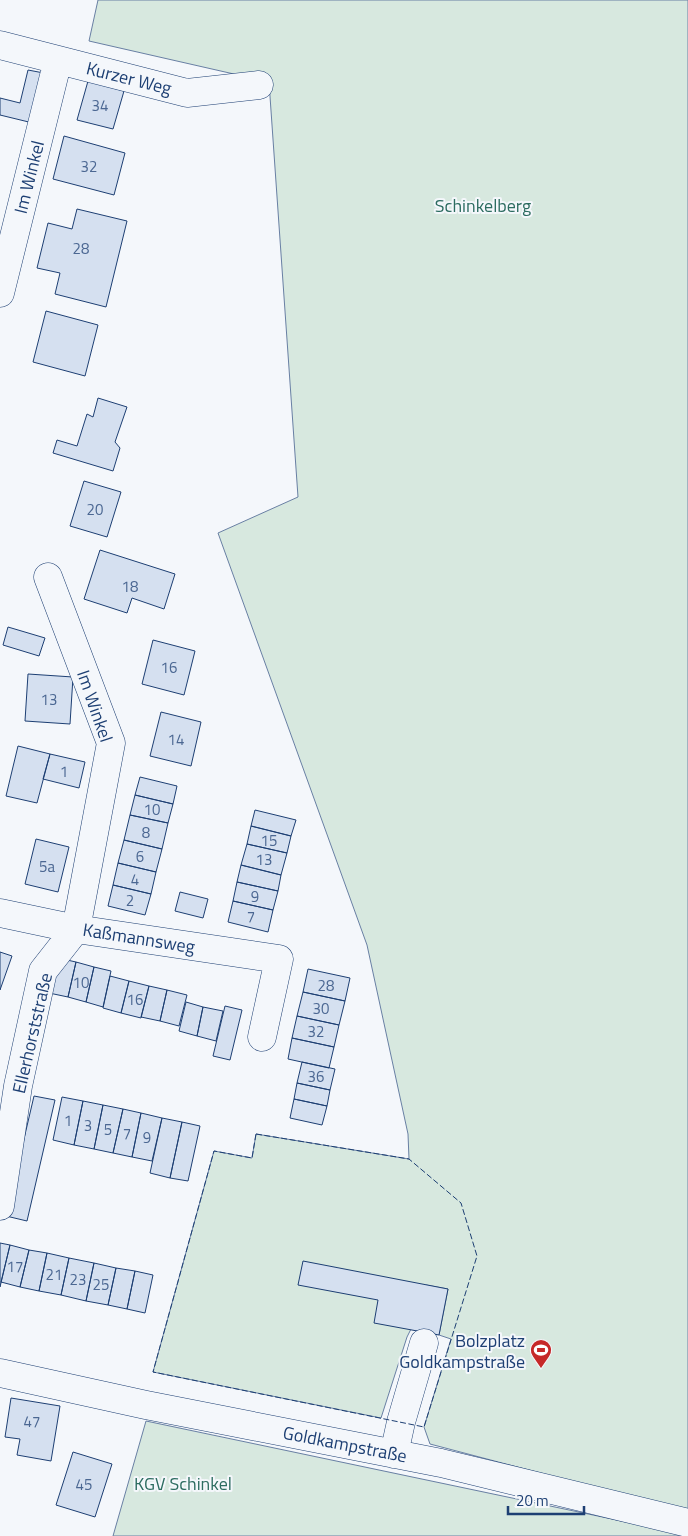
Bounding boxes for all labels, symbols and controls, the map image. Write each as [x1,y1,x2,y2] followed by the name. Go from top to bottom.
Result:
[83,54,175,102] street label: Kurzer Weg
[92,94,108,117] house number: 34
[7,138,51,216] street label: Im Winkel
[81,155,97,178] house number: 32
[435,192,531,219] park label: Schinkelberg
[73,237,89,260] house number: 28
[87,498,103,521] house number: 20
[122,575,138,598] house number: 18
[161,656,177,679] house number: 16
[70,666,120,746] street label: Im Winkel
[41,688,57,711] house number: 13
[168,728,184,751] house number: 14
[60,760,68,783] house number: 1
[144,798,160,821] house number: 10
[142,821,150,844] house number: 8
[261,829,277,852] house number: 15
[136,845,144,868] house number: 6
[256,848,272,871] house number: 13
[39,855,55,878] house number: 5a
[131,868,139,891] house number: 4
[251,885,259,908] house number: 9
[126,889,134,912] house number: 2
[247,905,255,928] house number: 7
[81,916,197,960] street label: Kaßmannsweg
[5,970,59,1096] street label: Ellerhorststraße
[73,971,89,994] house number: 10
[318,974,334,997] house number: 28
[127,988,143,1011] house number: 16
[313,997,329,1020] house number: 30
[308,1020,324,1043] house number: 32
[308,1065,324,1088] house number: 36
[64,1109,72,1132] house number: 1
[84,1114,92,1137] house number: 3
[104,1118,112,1141] house number: 5
[123,1122,131,1145] house number: 7
[143,1126,151,1149] house number: 9
[7,1255,23,1278] house number: 17
[46,1263,62,1286] house number: 21
[70,1268,86,1291] house number: 23
[93,1273,109,1296] house number: 25
[399,1327,525,1375] place label: Bolzplatz Goldkampstraße
[529,1338,553,1369] sports icon: Bolzplatz Goldkampstraße
[24,1410,40,1433] house number: 47
[281,1419,409,1469] street label: Goldkampstraße
[134,1470,232,1497] park label: KGV Schinkel
[76,1473,92,1496] house number: 45
[508,1484,584,1516] scale bar
[516,1489,549,1512] text: 20 m

